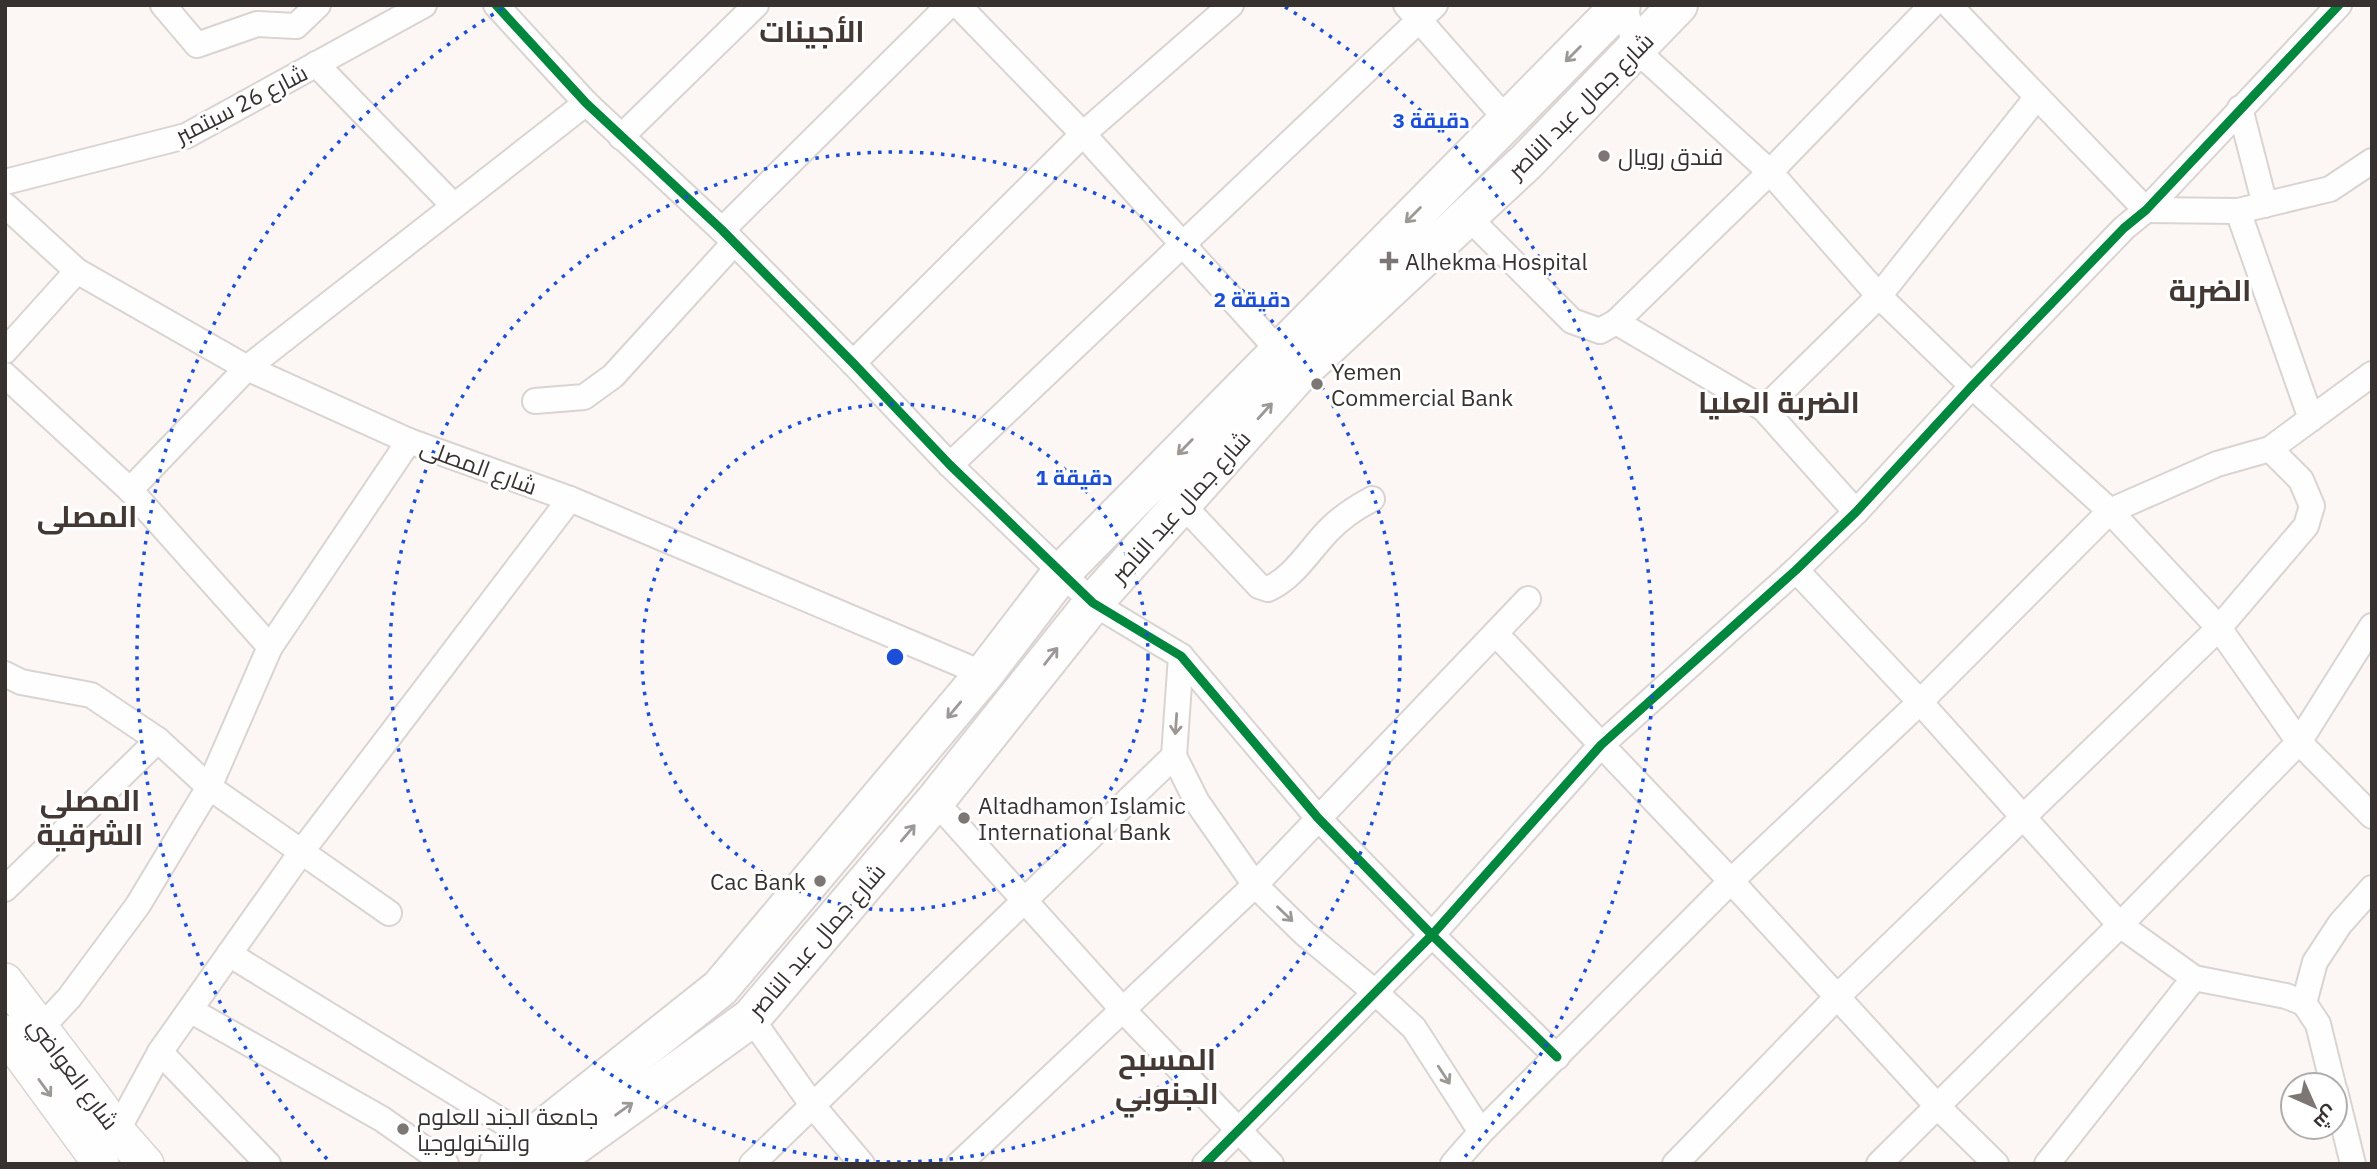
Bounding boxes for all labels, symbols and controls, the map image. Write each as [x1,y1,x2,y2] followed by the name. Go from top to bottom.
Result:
[759,11,865,50] district label: الأجينات
[1499,25,1661,187] street label: شارع جمال عبد الناصر
[1565,45,1582,62] one-way arrow
[168,57,313,152] street label: شارع 26 سبتمبر
[1393,106,1469,134] text: 3 دقيقة
[1618,141,1723,171] place label: فندق رويال
[1596,148,1612,164] marker: فندق رويال
[1404,206,1421,223] one-way arrow
[1405,246,1588,276] place label: Alhekma Hospital
[1379,251,1399,271] marker: Alhekma Hospital
[2169,270,2251,309] district label: الضربة
[1214,285,1290,313] text: 2 دقيقة
[1331,356,1513,412] place label: Yemen Commercial Bank
[1309,376,1325,392] marker: Yemen Commercial Bank
[1698,382,1860,421] district label: الضربة العليا
[1257,402,1273,420] one-way arrow
[1102,424,1258,591] street label: شارع جمال عبد الناصر
[416,431,541,503] street label: شارع المصلى
[1176,438,1193,455] one-way arrow
[1036,463,1112,491] text: 1 دقيقة
[37,496,137,535] district label: المصلى
[883,645,907,669] centre of rings
[1044,648,1059,666] one-way arrow
[946,700,962,718] one-way arrow
[1169,712,1182,734] one-way arrow
[37,780,143,853] district label: المصلى الشرقية
[978,790,1186,846] place label: Altadhamon Islamic International Bank
[956,810,972,826] marker: Altadhamon Islamic International Bank
[900,824,916,842] one-way arrow
[739,857,893,1026] street label: شارع جمال عبد الناصر
[710,866,806,896] place label: Cac Bank
[812,873,828,889] marker: Cac Bank
[1276,906,1293,923] one-way arrow
[20,1011,126,1137] street label: شارع العواضي
[1115,1039,1219,1118] district label: المسبح الجنوبي
[1437,1065,1451,1084] one-way arrow
[2279,1071,2349,1141] north arrow
[38,1078,53,1097] one-way arrow
[417,1101,598,1157] place label: جامعة الجند للعلوم والتكنولوجيا
[2309,1101,2343,1135] text: ش
[614,1102,633,1117] one-way arrow
[395,1121,411,1137] marker: جامعة الجند للعلوم والتكنولوجيا

